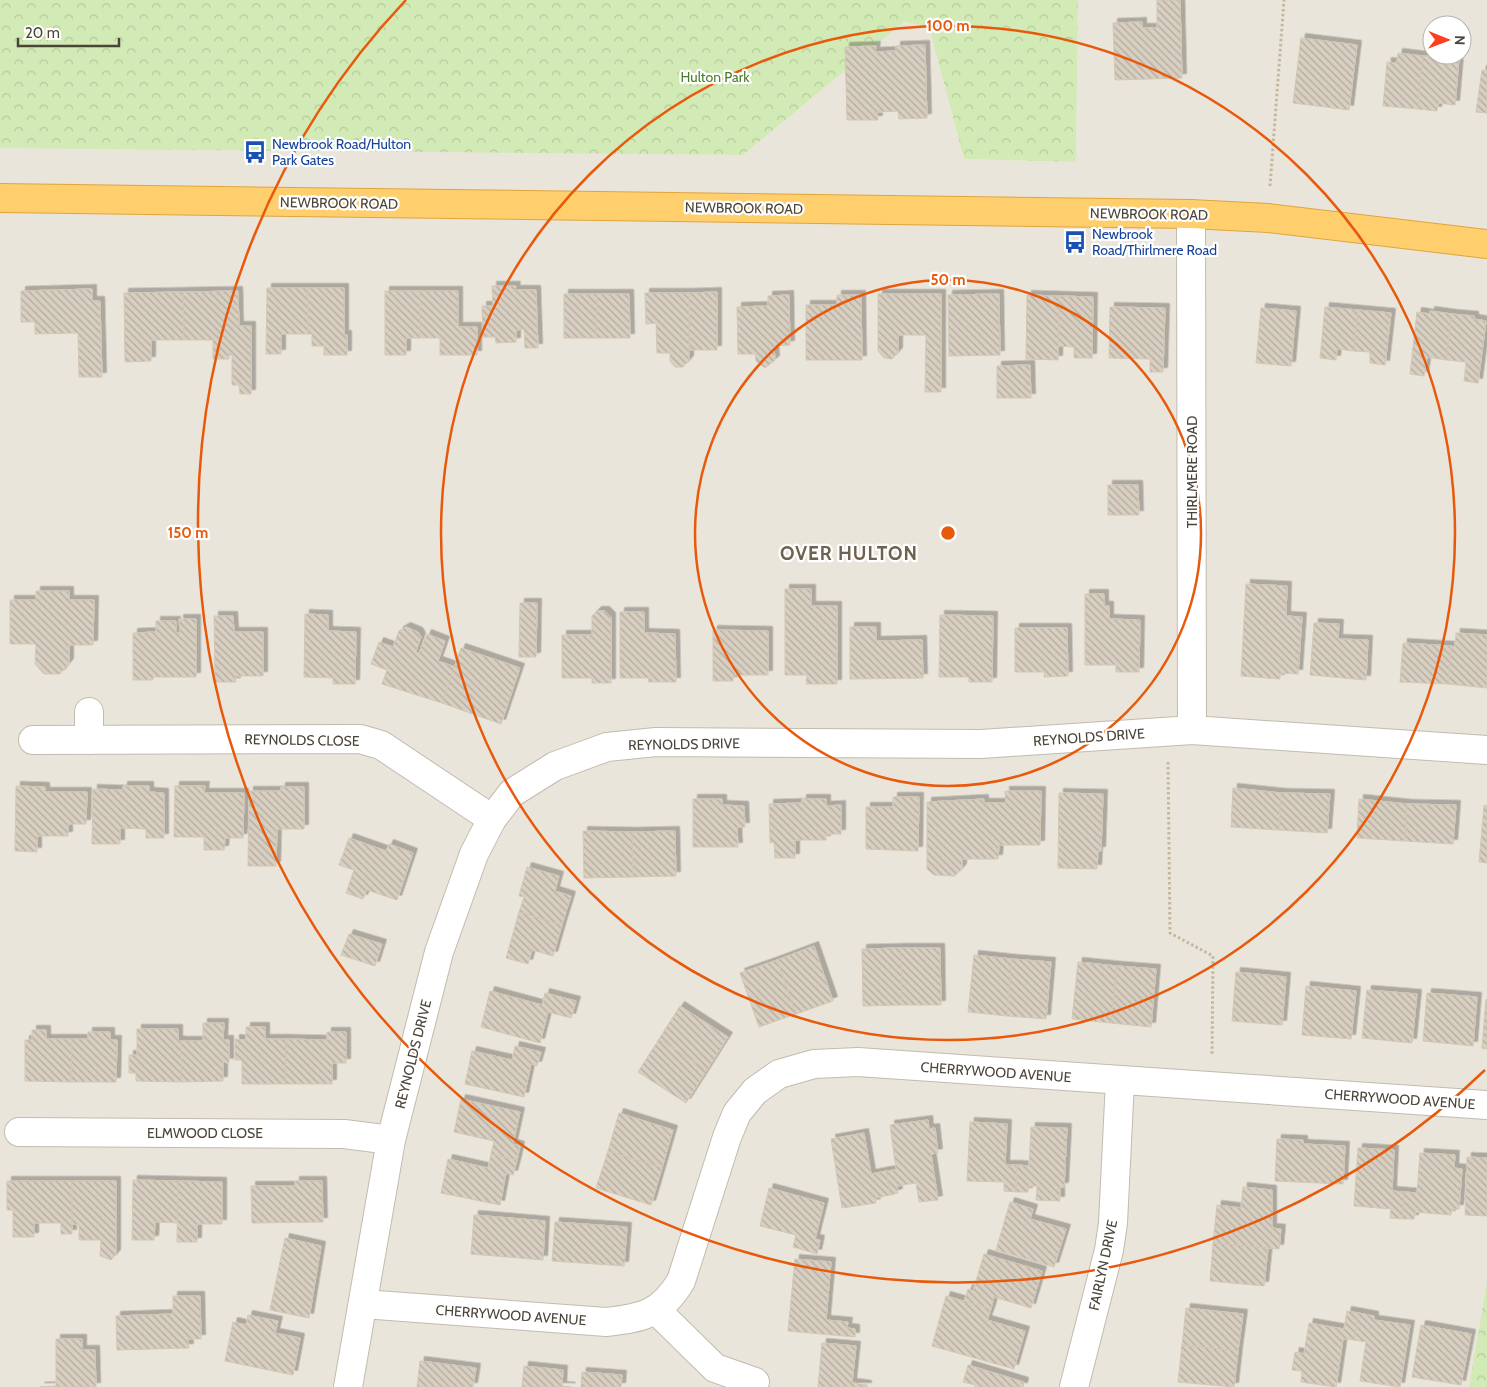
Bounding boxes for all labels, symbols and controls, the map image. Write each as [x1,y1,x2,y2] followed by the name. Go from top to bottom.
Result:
[18,15,119,47] scale bar
[1422,15,1472,65] north arrow
[926,17,970,35] text: 100 m
[25,24,60,42] text: 20 m
[1451,35,1469,45] text: N
[681,68,750,86] park label: Hulton Park
[272,135,411,169] place label: Newbrook Road/Hulton Park Gates
[242,139,268,165] bus stop icon: Newbrook Road/Hulton Park Gates
[280,193,398,213] street label: NEWBROOK ROAD
[685,198,803,218] street label: NEWBROOK ROAD
[1090,204,1208,224] street label: NEWBROOK ROAD
[1092,225,1217,259] place label: Newbrook Road/Thirlmere Road
[1062,229,1088,255] bus stop icon: Newbrook Road/Thirlmere Road
[930,271,966,289] text: 50 m
[1183,416,1201,528] street label: THIRLMERE ROAD
[168,524,208,542] text: 150 m
[939,524,957,542] centre of rings
[780,542,918,565] district label: OVER HULTON
[1033,724,1146,750] street label: REYNOLDS DRIVE
[244,730,360,750] street label: REYNOLDS CLOSE
[628,734,740,754] street label: REYNOLDS DRIVE
[391,997,435,1110] street label: REYNOLDS DRIVE
[920,1058,1072,1086] street label: CHERRYWOOD AVENUE
[1324,1085,1476,1113] street label: CHERRYWOOD AVENUE
[147,1124,263,1142] street label: ELMWOOD CLOSE
[1085,1218,1121,1312] street label: FAIRLYN DRIVE
[435,1301,587,1329] street label: CHERRYWOOD AVENUE

